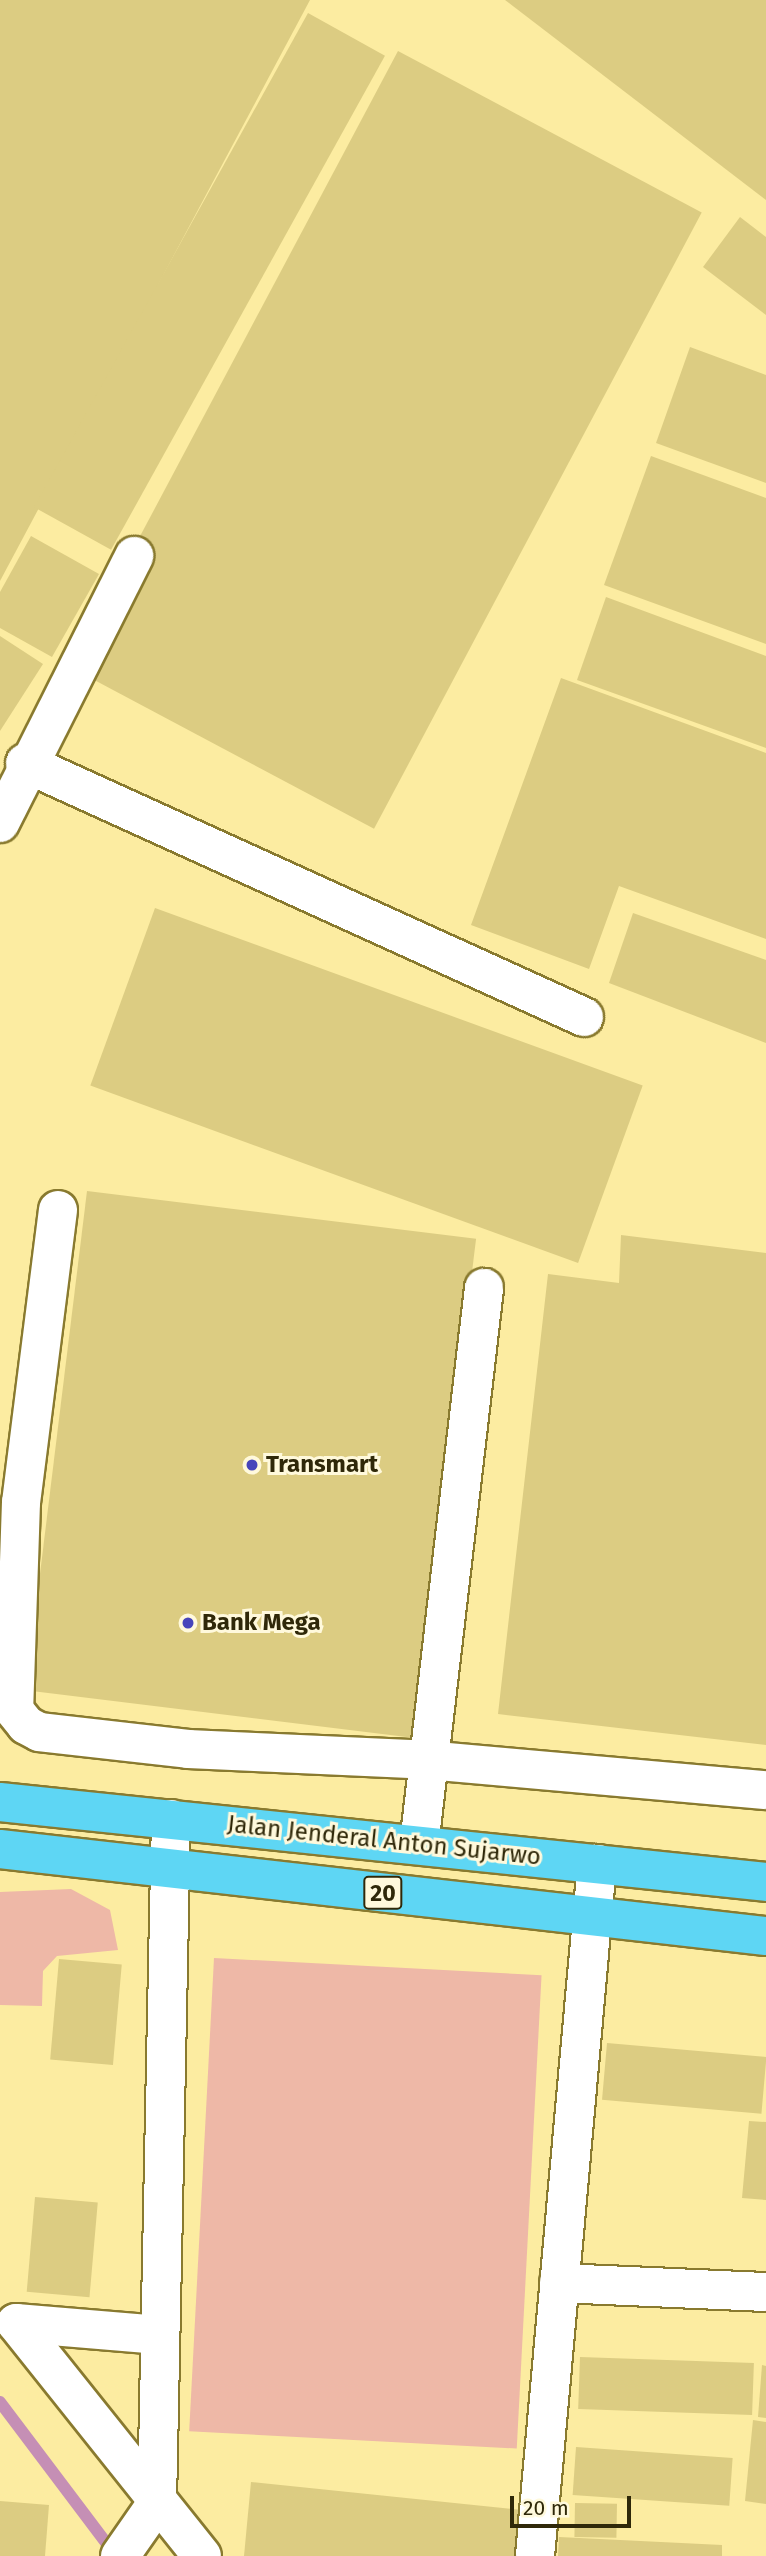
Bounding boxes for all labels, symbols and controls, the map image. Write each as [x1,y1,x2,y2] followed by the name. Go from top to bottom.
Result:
[266,1451,378,1479] place label: Transmart
[244,1457,260,1473] marker: Transmart
[202,1609,321,1637] place label: Bank Mega
[180,1615,196,1631] marker: Bank Mega
[226,1810,542,1872] street label: Jalan Jenderal Anton Sujarwo
[362,1874,404,1912] road number: 20
[514,2482,635,2526] scale bar
[523,2495,569,2521] text: 20 m

